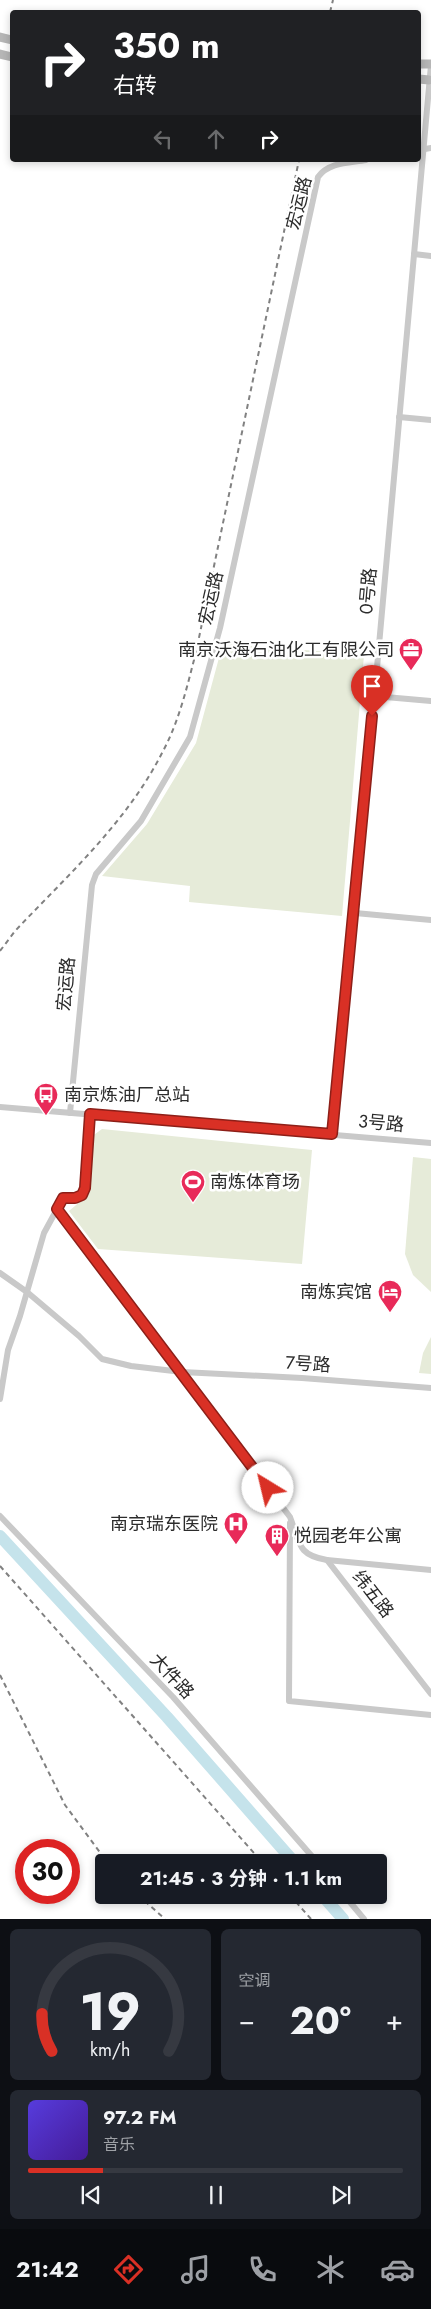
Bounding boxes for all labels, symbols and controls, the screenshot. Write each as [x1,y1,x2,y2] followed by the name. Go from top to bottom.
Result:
[113,21,220,71] text: 350 m
[30,30,95,95] icon: right
[113,69,157,101] text: 右转
[149,125,177,153] icon: left
[202,125,230,153] icon: ahead
[255,125,283,153] icon: right
[280,174,318,232] street label: 宏运路
[353,567,383,615] street label: 0号路
[192,569,230,627] street label: 宏运路
[178,637,394,663] place label: 南京沃海石油化工有限公司
[398,637,424,671] office icon: 南京沃海石油化工有限公司
[351,665,393,716] pin
[358,672,386,700] icon: arrive
[51,956,81,1012] street label: 宏运路
[33,1082,59,1116] bus stop icon: 南京炼油厂总站
[64,1082,190,1108] place label: 南京炼油厂总站
[357,1108,405,1138] street label: 3号路
[180,1169,206,1203] sports icon: 南炼体育场
[210,1169,300,1195] place label: 南炼体育场
[300,1279,372,1305] place label: 南炼宾馆
[377,1279,403,1313] hotel icon: 南炼宾馆
[284,1349,332,1379] street label: 7号路
[241,1461,293,1513] position arrow
[110,1511,218,1537] place label: 南京瑞东医院
[223,1511,249,1545] hospital icon: 南京瑞东医院
[264,1523,290,1557] building icon: 悦园老年公寓
[294,1523,402,1549] place label: 悦园老年公寓
[346,1565,400,1623] street label: 纬五路
[144,1647,200,1705] street label: 大件路
[15,1839,80,1904] speed limit sign: 30
[140,1865,342,1892] text: 21:45 · 3 分钟 · 1.1 km
[239,1969,271,1992] text: 空调
[80,1974,141,2050] text: 19
[290,1993,351,2048] text: 20°
[239,2000,255,2041] text: −
[386,2000,403,2041] text: +
[90,2037,130,2063] text: km/h
[103,2104,176,2131] text: 97.2 FM
[103,2133,135,2156] text: 音乐
[77,2181,105,2209] icon: previous
[202,2181,230,2209] icon: pause
[327,2181,355,2209] icon: next
[111,2252,146,2287] icon: directions
[178,2252,213,2287] icon: music
[245,2252,280,2287] icon: phone
[313,2252,348,2287] icon: climate
[380,2252,415,2287] icon: car
[16,2253,79,2285] text: 21:42

